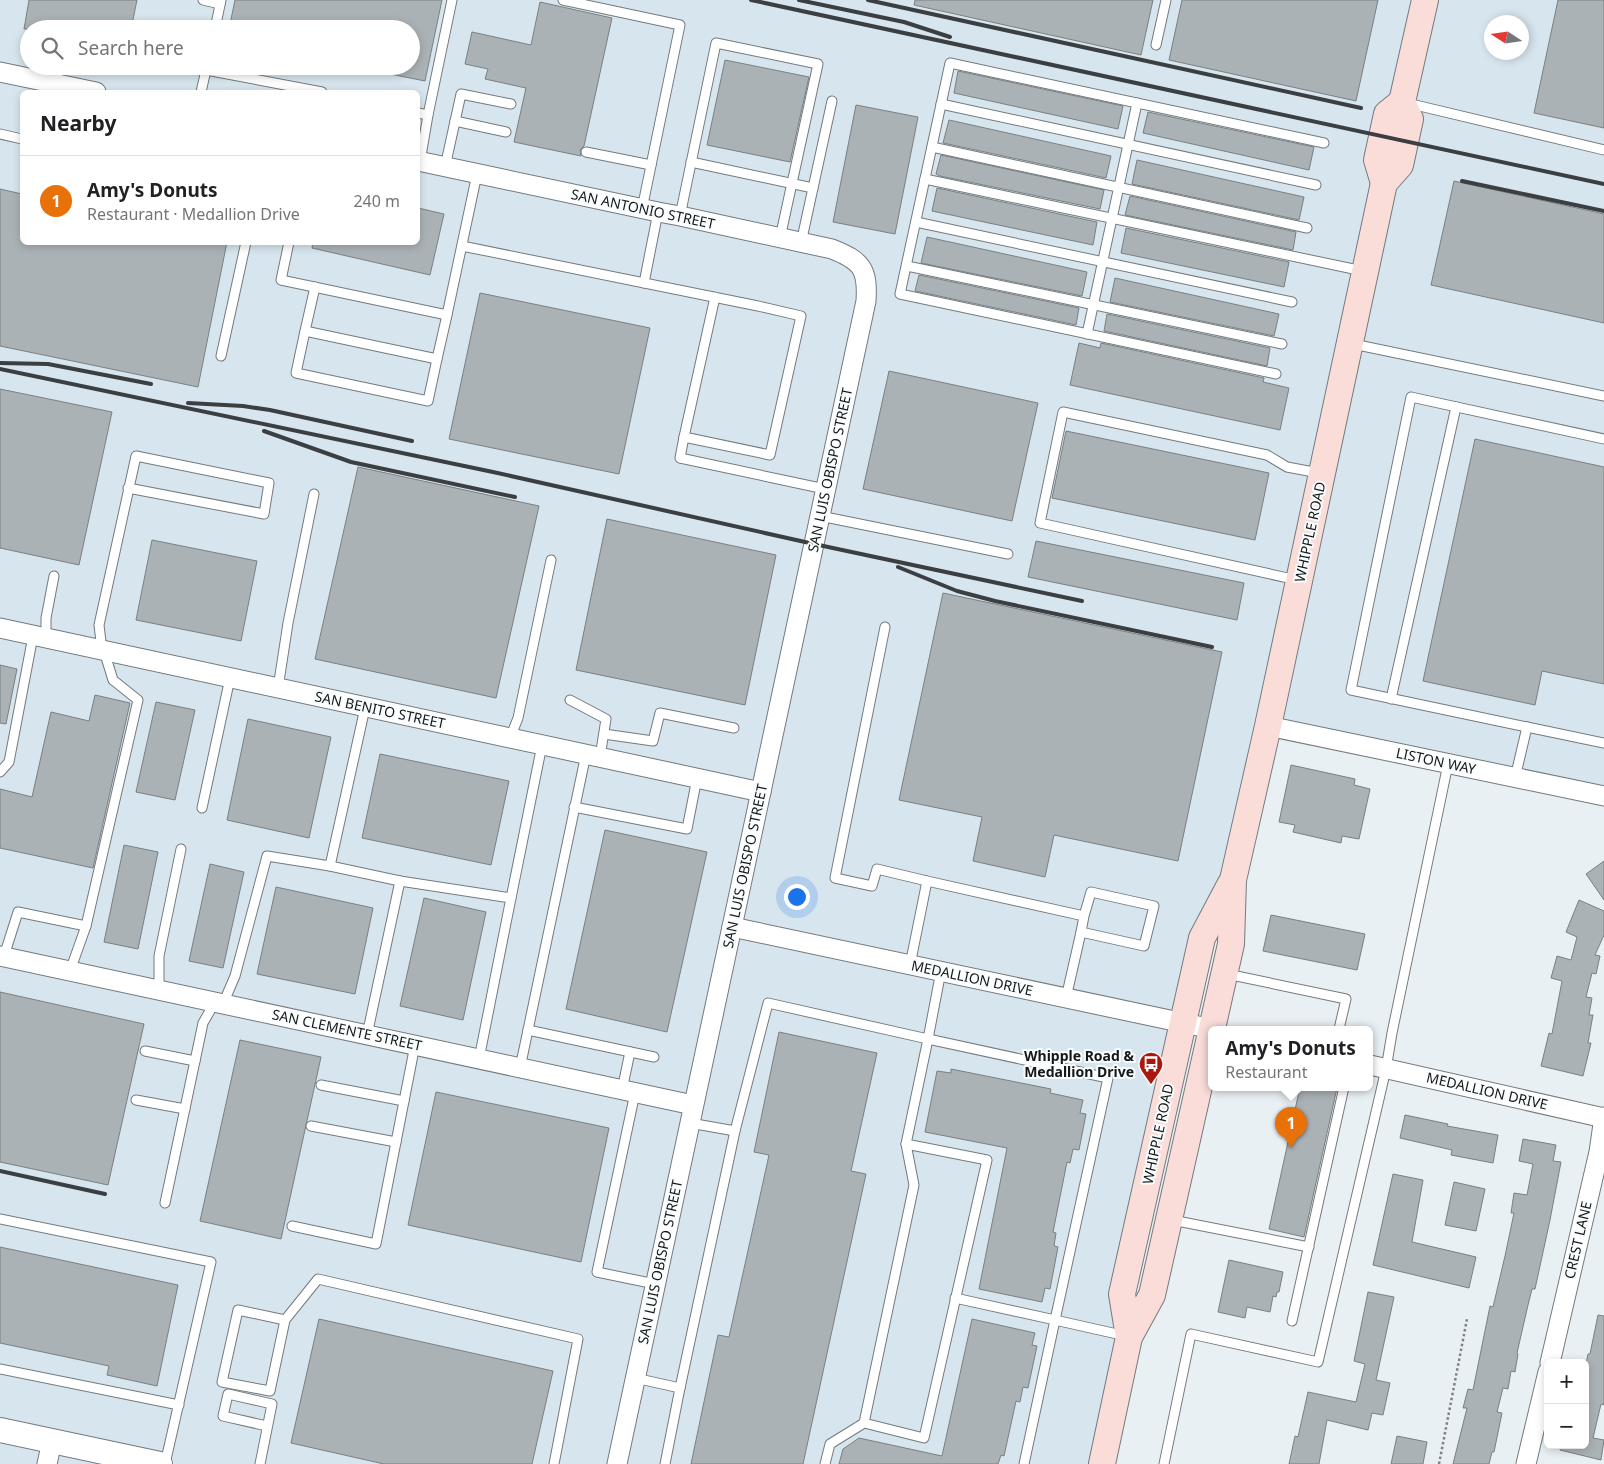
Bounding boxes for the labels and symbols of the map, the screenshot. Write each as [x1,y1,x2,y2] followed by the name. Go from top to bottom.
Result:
[1484,15,1529,60] north arrow
[570,184,717,233] street label: SAN ANTONIO STREET
[803,386,856,554] street label: SAN LUIS OBISPO STREET
[1290,480,1329,584] street label: WHIPPLE ROAD
[313,686,447,733] street label: SAN BENITO STREET
[1395,743,1478,778] street label: LISTON WAY
[718,782,771,950] street label: SAN LUIS OBISPO STREET
[784,884,810,910] your location
[910,955,1035,1000] street label: MEDALLION DRIVE
[270,1004,424,1055] street label: SAN CLEMENTE STREET
[1024,1046,1134,1081] place label: Whipple Road & Medallion Drive
[1138,1051,1164,1085] bus stop icon: Whipple Road & Medallion Drive
[1425,1067,1550,1114] street label: MEDALLION DRIVE
[1138,1082,1177,1186] street label: WHIPPLE ROAD
[1275,1107,1307,1148] pin: 1
[633,1178,686,1346] street label: SAN LUIS OBISPO STREET
[1559,1199,1596,1281] street label: CREST LANE

